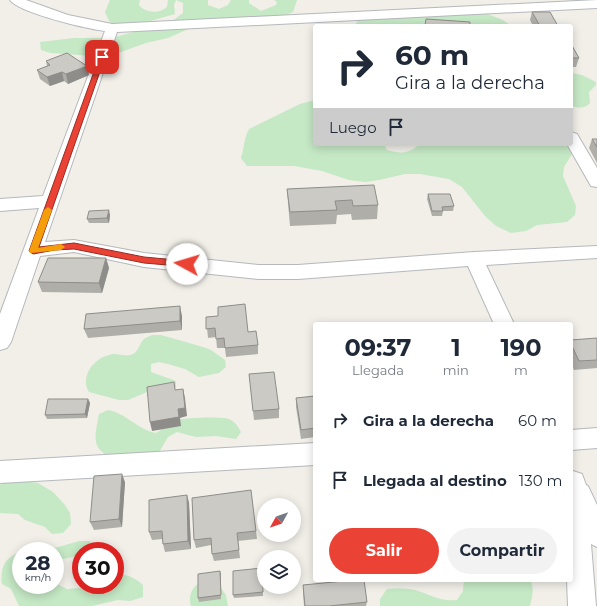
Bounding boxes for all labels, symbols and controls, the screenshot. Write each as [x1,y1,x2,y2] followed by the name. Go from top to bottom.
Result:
[395,38,469,72] text: 60 m
[85,40,119,74] pin
[329,40,381,92] icon: right
[91,46,113,68] icon: arrive
[395,72,545,94] text: Gira a la derecha
[385,116,407,138] icon: arrive
[329,118,377,137] text: Luego
[166,243,208,285] position arrow
[345,333,411,362] text: 09:37
[451,333,461,362] text: 1
[500,333,541,362] text: 190
[352,362,404,378] text: Llegada
[443,362,469,378] text: min
[514,362,528,378] text: m
[329,409,351,431] icon: right
[363,411,494,430] text: Gira a la derecha
[518,411,557,430] text: 60 m
[329,469,351,491] icon: arrive
[363,471,507,490] text: Llegada al destino
[519,471,563,490] text: 130 m
[257,498,301,542] north arrow
[257,498,301,594] map controls
[329,528,439,574] button: Salir
[447,528,557,574] button: Compartir
[72,542,124,594] speed limit sign: 30
[257,550,301,594] button: layers
[26,551,51,575] text: 28
[25,571,51,584] text: km/h

